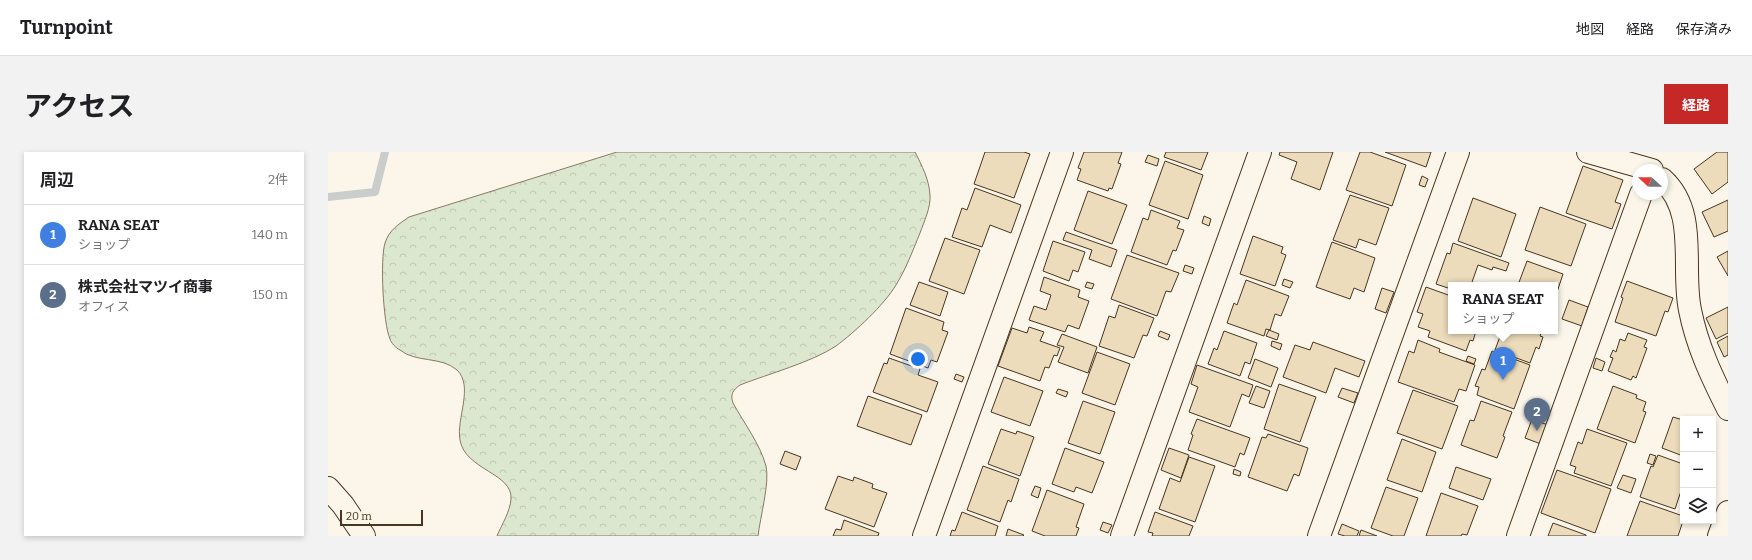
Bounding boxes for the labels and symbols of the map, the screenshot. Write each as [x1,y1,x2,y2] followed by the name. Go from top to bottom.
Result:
[1632,164,1668,200] north arrow
[1490,347,1516,380] pin: 1
[908,349,928,369] your location
[1524,398,1550,431] pin: 2
[340,508,423,527] scale bar

